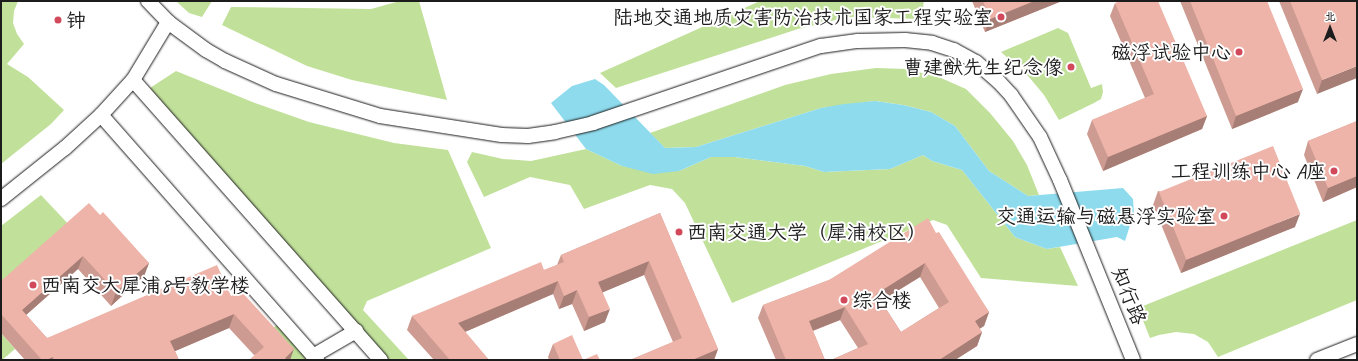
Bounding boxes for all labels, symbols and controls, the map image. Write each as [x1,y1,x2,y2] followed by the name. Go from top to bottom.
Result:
[613,5,993,29] place label: 陆地交通地质灾害防治技术国家工程实验室
[66,8,86,32] place label: 钟
[1310,8,1350,48] north arrow
[1325,9,1336,23] text: 北
[996,12,1006,22] marker: 陆地交通地质灾害防治技术国家工程实验室
[53,15,63,25] marker: 钟
[1111,40,1231,64] place label: 磁浮试验中心
[1234,47,1244,57] marker: 磁浮试验中心
[903,55,1063,79] place label: 曹建猷先生纪念像
[1066,62,1076,72] marker: 曹建猷先生纪念像
[1171,159,1326,183] place label: 工程训练中心 A座
[1329,166,1339,176] marker: 工程训练中心 A座
[996,204,1216,228] place label: 交通运输与磁悬浮实验室
[1219,211,1229,221] marker: 交通运输与磁悬浮实验室
[687,220,927,244] place label: 西南交通大学（犀浦校区）
[674,227,684,237] marker: 西南交通大学（犀浦校区）
[1107,264,1151,328] street label: 知行路
[41,273,250,297] place label: 西南交大犀浦8号教学楼
[28,280,38,290] marker: 西南交大犀浦8号教学楼
[852,288,912,312] place label: 综合楼
[839,295,849,305] marker: 综合楼

